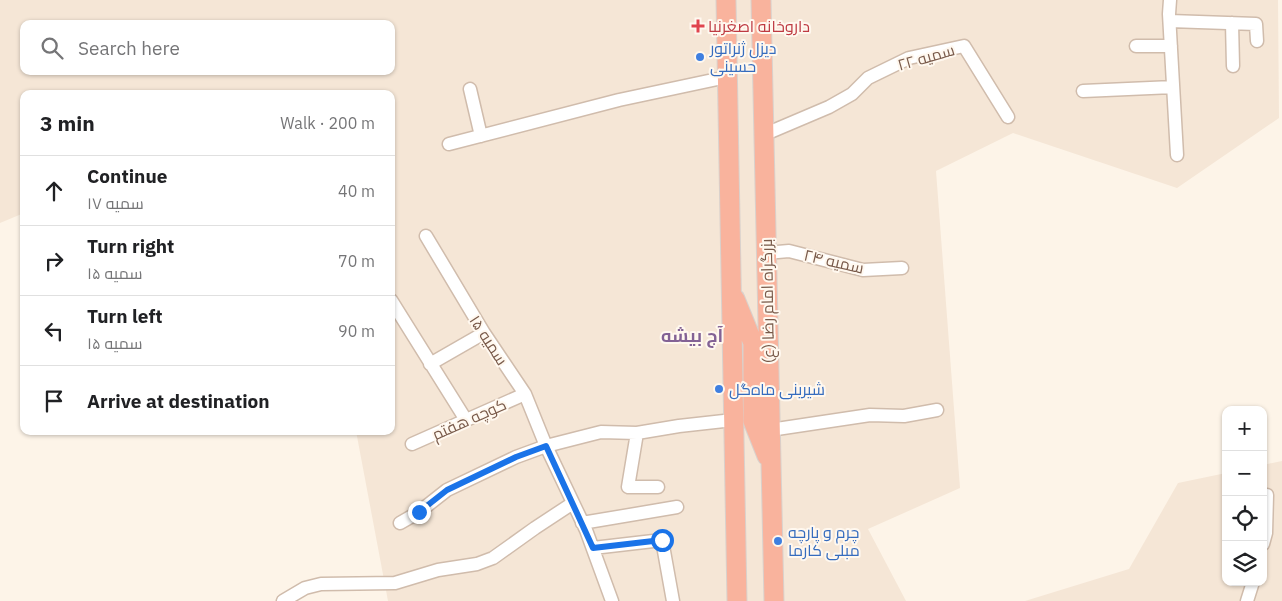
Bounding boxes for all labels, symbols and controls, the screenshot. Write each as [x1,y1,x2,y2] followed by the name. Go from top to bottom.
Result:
[708,16,810,36] place label: داروخانه اصغرنیا
[20,20,395,75] search box
[692,20,704,32] marker: داروخانه اصغرنیا
[38,34,66,62] icon: search
[78,36,180,60] text: Search here
[709,38,777,77] place label: دیزل ژنراتور حسینی
[895,39,957,75] street label: سمیه ۲۲
[694,51,706,63] marker: دیزل ژنراتور حسینی
[40,109,95,137] text: 3 min
[280,113,375,133] text: Walk · 200 m
[87,164,167,188] text: Continue
[40,177,68,205] icon: ahead
[338,181,375,201] text: 40 m
[87,193,144,213] text: سمیه ۱۷
[87,234,174,258] text: Turn right
[756,238,780,364] street label: بزرگراه امام رضا (ع)
[802,244,866,278] street label: سمیه ۲۴
[40,247,68,275] icon: right
[338,251,375,271] text: 70 m
[87,263,142,283] text: سمیه ۱۵
[87,304,163,328] text: Turn left
[466,311,512,369] street label: سمیه ۱۵
[40,317,68,345] icon: left
[338,321,375,341] text: 90 m
[661,324,723,348] district label: آج بیشه
[87,333,142,353] text: سمیه ۱۵
[729,379,825,400] place label: شیرینی ماه‌گل
[713,383,725,395] marker: شیرینی ماه‌گل
[40,387,68,415] icon: arrive
[87,389,270,413] text: Arrive at destination
[429,394,510,446] street label: کوچه هفتم
[1222,406,1267,586] map controls
[1222,406,1267,451] button: +
[1222,451,1267,496] button: −
[1222,496,1267,541] button: locate
[408,501,431,524] route end
[788,522,860,561] place label: چرم و پارچه مبلی کارما
[651,529,674,552] route start
[772,535,784,547] marker: چرم و پارچه مبلی کارما
[1222,541,1267,586] button: layers

